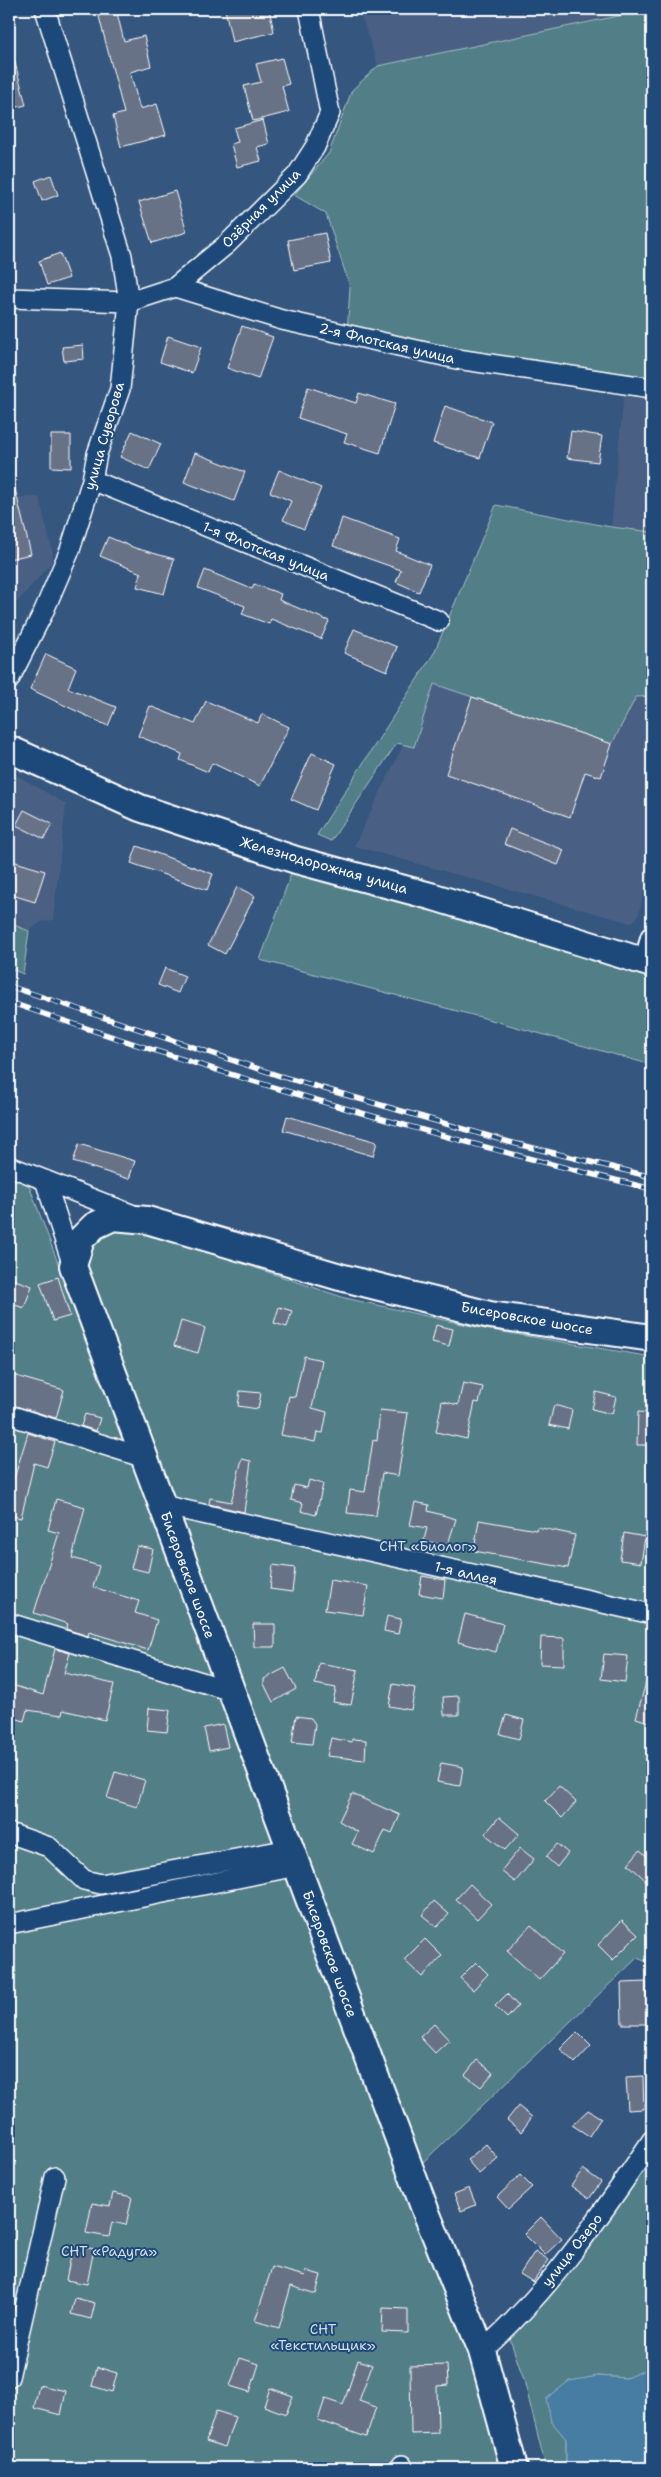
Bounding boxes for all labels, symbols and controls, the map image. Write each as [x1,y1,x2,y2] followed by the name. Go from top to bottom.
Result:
[218,165,304,251] street label: Озёрная улица
[317,319,457,367] street label: 2-я Флотская улица
[80,380,128,492] street label: улица Суворова
[200,517,332,585] street label: 1-я Флотская улица
[238,832,410,898] street label: Железнодорожная улица
[460,1298,595,1338] street label: Бисеровское шоссе
[157,1509,219,1641] street label: Бисеровское шоссе
[379,1537,477,1555] park label: СНТ «Биолог»
[433,1557,499,1589] street label: 1-я аллея
[299,1888,361,2020] street label: Бисеровское шоссе
[538,2210,606,2290] street label: улица Озеро
[61,2242,157,2260] park label: СНТ «Радуга»
[270,2320,376,2354] park label: СНТ «Текстильщик»

